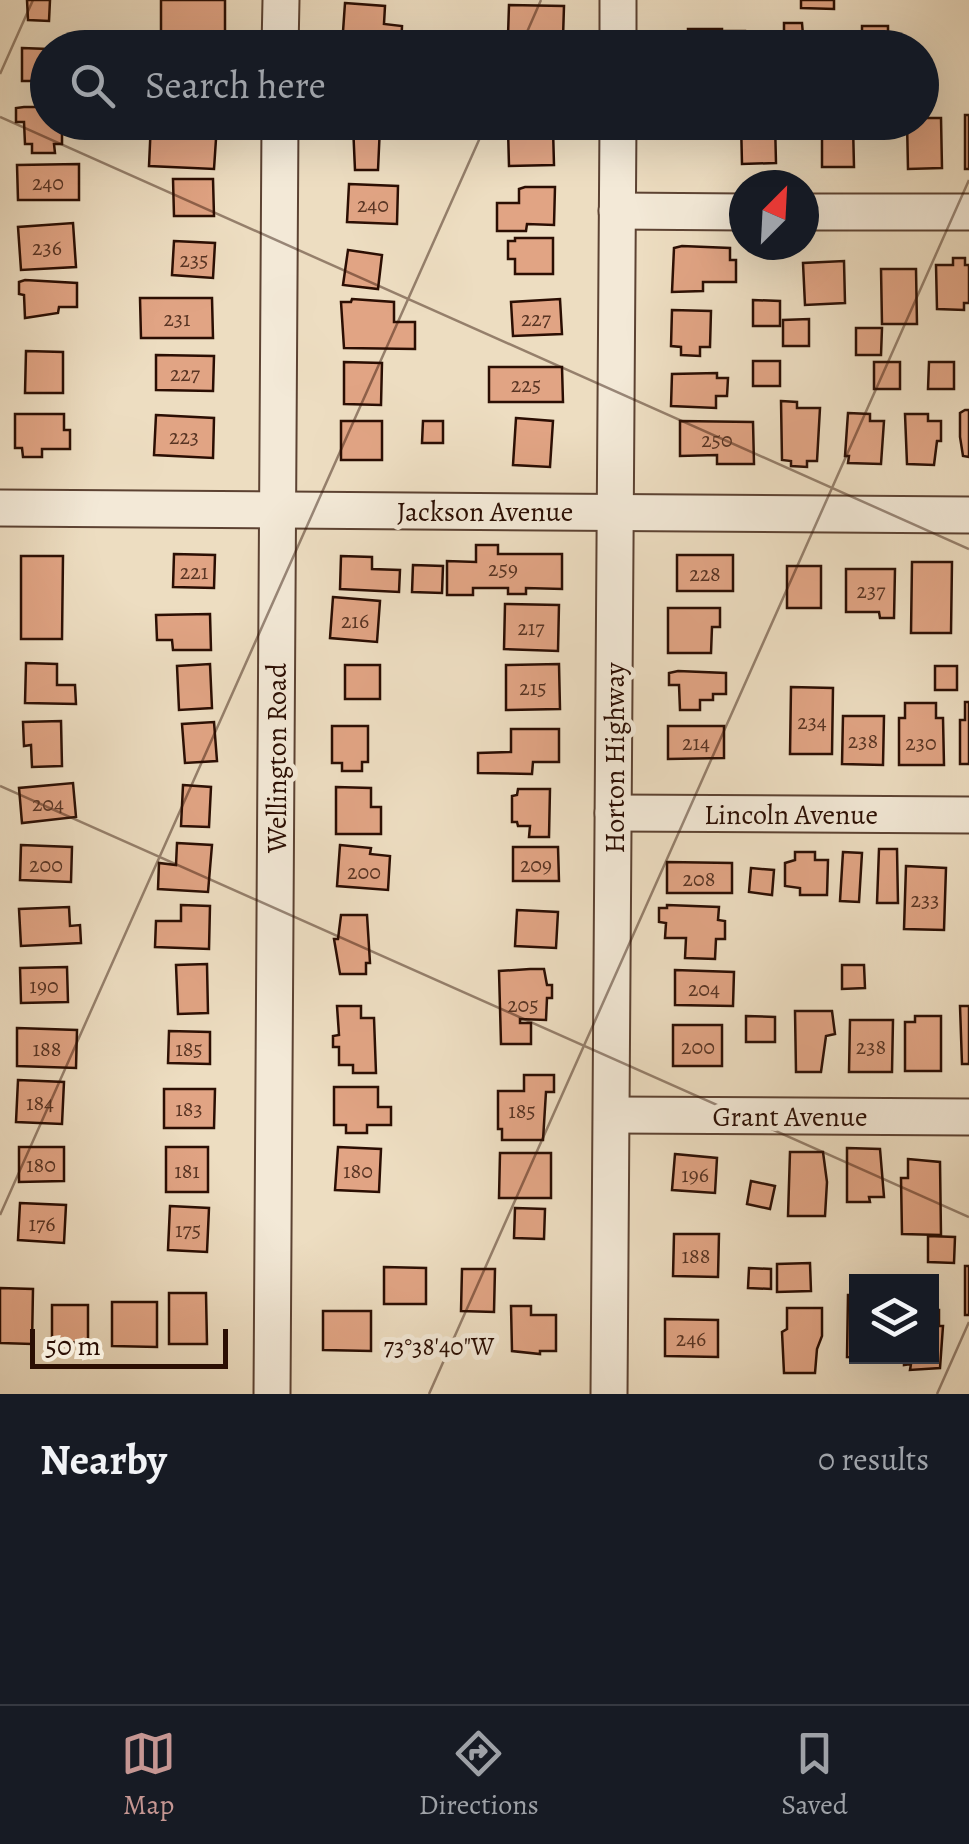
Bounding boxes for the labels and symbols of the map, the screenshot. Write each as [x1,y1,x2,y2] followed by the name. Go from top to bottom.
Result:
[32,168,64,198] house number: 240
[729,170,819,260] north arrow
[357,190,389,220] house number: 240
[32,233,62,263] house number: 236
[179,245,209,275] house number: 235
[163,304,191,334] house number: 231
[521,304,552,334] house number: 227
[170,359,201,389] house number: 227
[511,370,541,400] house number: 225
[169,422,199,452] house number: 223
[701,425,733,455] house number: 250
[397,493,573,531] street label: Jackson Avenue
[488,554,518,584] house number: 259
[180,557,208,587] house number: 221
[689,559,721,589] house number: 228
[857,576,886,606] house number: 237
[341,606,369,636] house number: 216
[517,613,545,643] house number: 217
[258,662,296,854] street label: Wellington Road
[596,662,634,853] street label: Horton Highway
[519,673,547,703] house number: 215
[797,707,827,737] house number: 234
[848,726,878,756] house number: 238
[682,728,710,758] house number: 214
[905,728,937,758] house number: 230
[32,789,64,819] house number: 204
[704,796,878,834] street label: Lincoln Avenue
[29,850,63,880] house number: 200
[520,850,552,880] house number: 209
[347,857,381,887] house number: 200
[683,864,715,894] house number: 208
[911,885,939,915] house number: 233
[29,971,59,1001] house number: 190
[688,974,720,1004] house number: 204
[507,990,539,1020] house number: 205
[681,1032,715,1062] house number: 200
[856,1032,886,1062] house number: 238
[33,1034,61,1064] house number: 188
[175,1034,203,1064] house number: 185
[26,1088,54,1118] house number: 184
[175,1094,203,1124] house number: 183
[508,1096,536,1126] house number: 185
[712,1098,868,1136] street label: Grant Avenue
[26,1150,56,1180] house number: 180
[174,1156,200,1186] house number: 181
[343,1156,373,1186] house number: 180
[681,1160,709,1190] house number: 196
[29,1209,55,1239] house number: 176
[175,1215,201,1245] house number: 175
[682,1241,710,1271] house number: 188
[30,1324,228,1368] scale bar
[676,1324,706,1354] house number: 246
[384,1330,495,1364] text: 73°38'40"W

